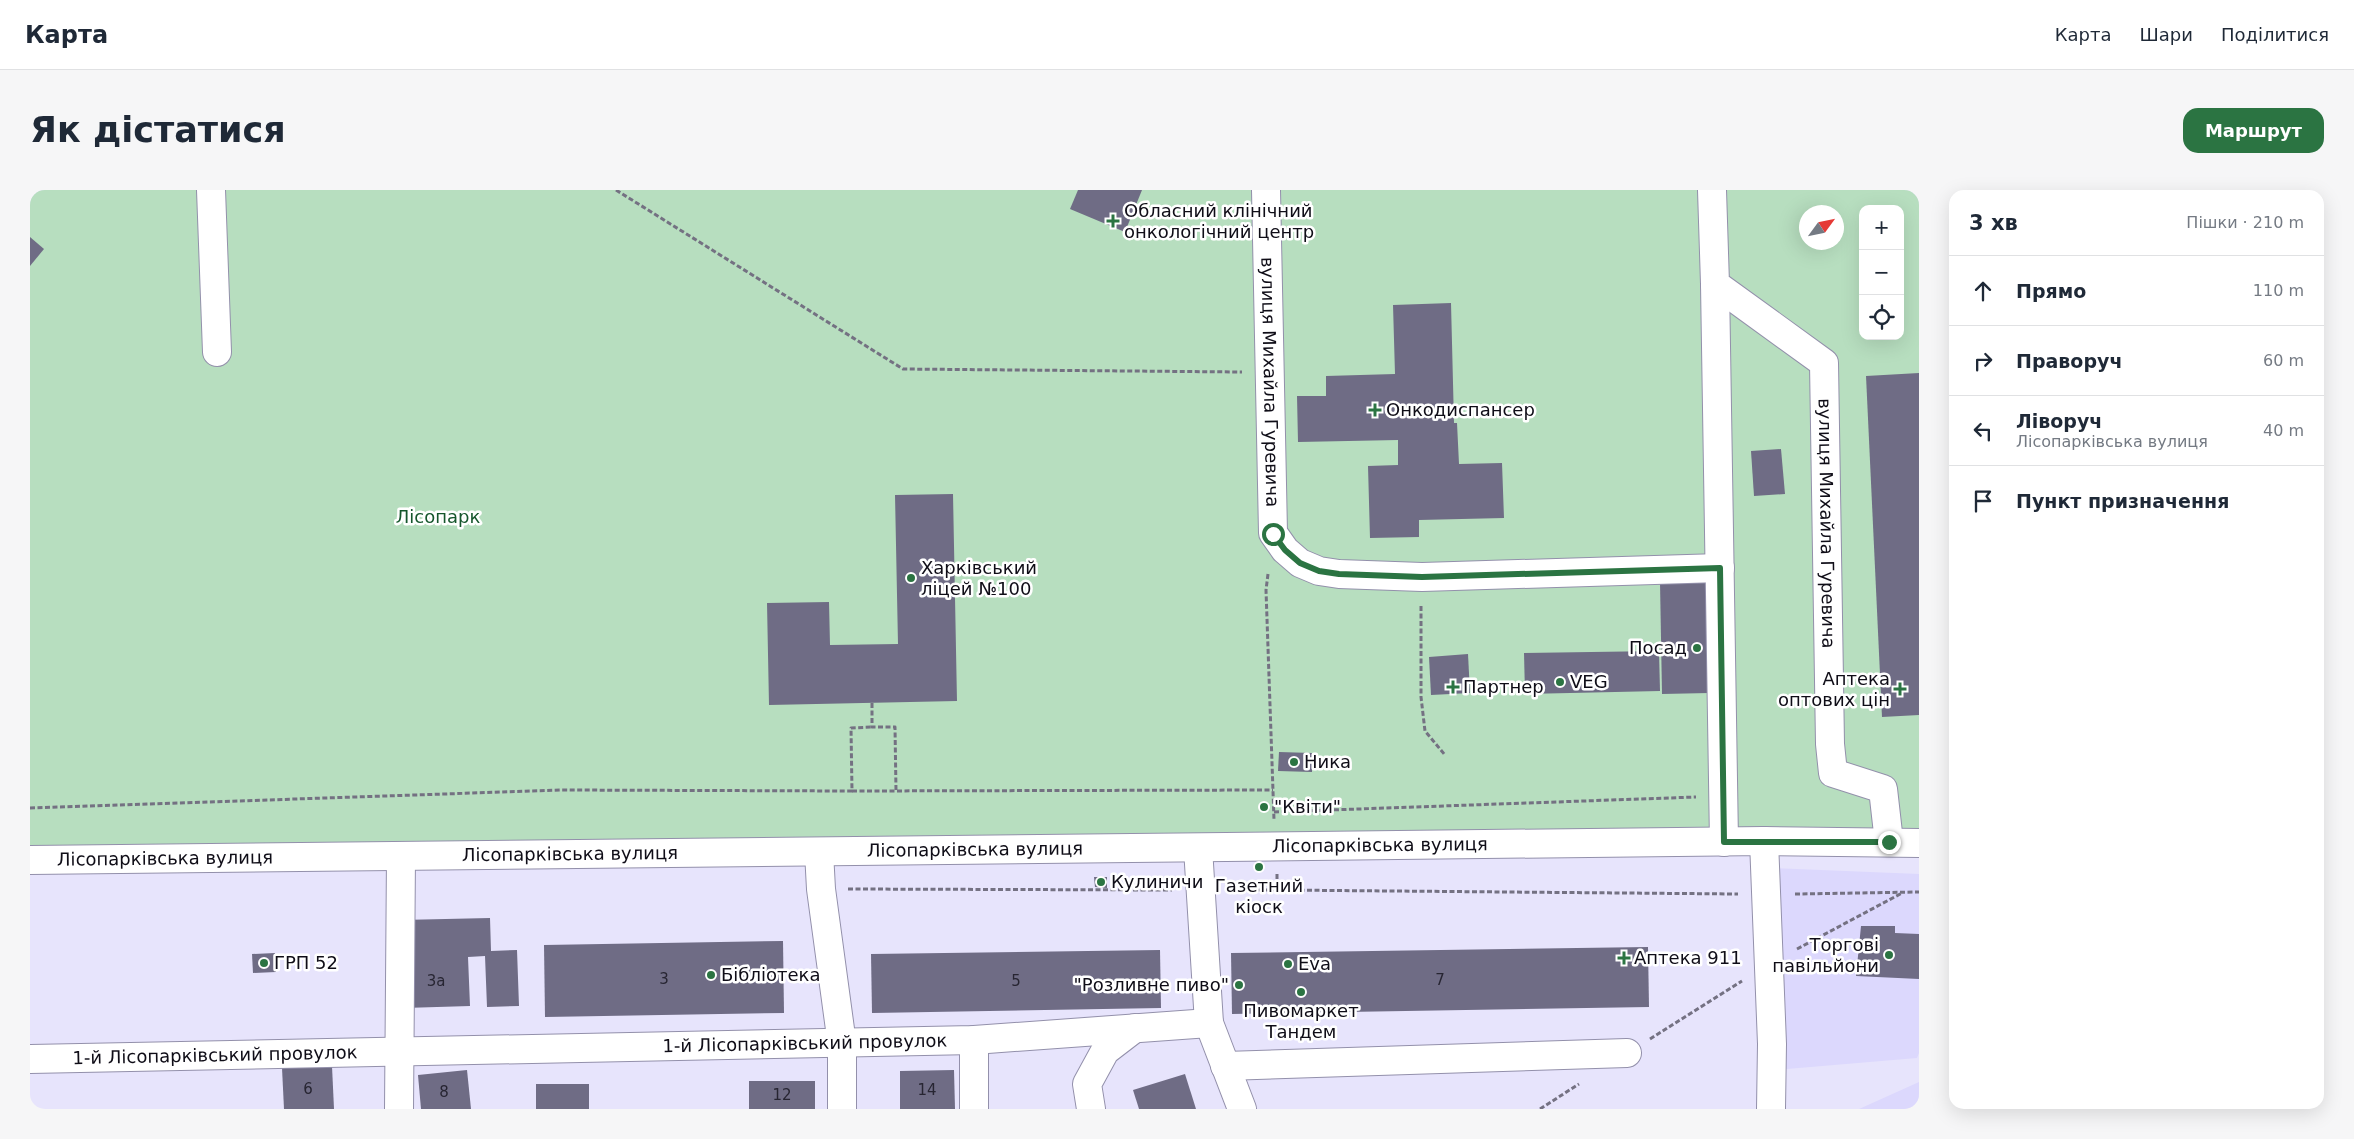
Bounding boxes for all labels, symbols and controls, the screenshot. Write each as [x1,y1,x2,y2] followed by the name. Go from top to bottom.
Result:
[25,21,108,49] text: Карта
[2055,24,2111,45] text: Карта
[2139,24,2193,45] text: Шари
[2221,24,2329,45] text: Поділитися
[2183,108,2324,153] button: Маршрут
[30,110,286,150] text: Як дістатися
[1124,200,1314,242] place label: Обласний клінічний онкологічний центр
[1799,205,1844,250] north arrow
[1859,205,1904,340] map controls
[1859,205,1904,250] button: +
[1969,211,2018,235] text: 3 хв
[2186,213,2304,232] text: Пішки · 210 m
[1106,214,1120,228] marker: Обласний клінічний онкологічний центр
[1859,250,1904,295] button: −
[1257,257,1283,507] street label: вулиця Михайла Гуревича
[1969,277,1997,305] icon: ahead
[2016,280,2086,302] text: Прямо
[2253,281,2304,300] text: 110 m
[1859,295,1904,340] button: locate
[1969,347,1997,375] icon: right
[2016,350,2122,372] text: Праворуч
[2263,351,2304,370] text: 60 m
[1815,398,1839,649] street label: вулиця Михайла Гуревича
[1386,399,1535,420] place label: Онкодиспансер
[1368,403,1382,417] marker: Онкодиспансер
[2016,410,2102,432] text: Ліворуч
[1969,417,1997,445] icon: left
[2263,421,2304,440] text: 40 m
[2016,432,2208,451] text: Лісопарківська вулиця
[1969,487,1997,515] icon: arrive
[2016,490,2229,512] text: Пункт призначення
[396,506,480,527] park label: Лісопарк
[1262,523,1285,546] route start
[921,557,1037,599] place label: Харківський ліцей №100
[905,572,917,584] marker: Харківський ліцей №100
[1629,637,1687,658] place label: Посад
[1691,642,1703,654] marker: Посад
[1778,668,1890,710] place label: Аптека оптових цін
[1570,671,1608,692] place label: VEG
[1463,676,1544,697] place label: Партнер
[1554,676,1566,688] marker: VEG
[1447,681,1459,693] marker: Партнер
[1894,683,1906,695] marker: Аптека оптових цін
[1304,751,1351,772] place label: Ника
[1288,756,1300,768] marker: Ника
[1274,796,1341,817] place label: "Квіти"
[1258,801,1270,813] marker: "Квіти"
[1878,831,1901,854] route end
[1272,833,1488,856] street label: Лісопарківська вулиця
[867,837,1083,861] street label: Лісопарківська вулиця
[462,842,678,865] street label: Лісопарківська вулиця
[57,846,273,870] street label: Лісопарківська вулиця
[1253,861,1265,873] marker: Газетний кіоск
[1111,871,1203,892] place label: Кулиничи
[1215,875,1303,917] place label: Газетний кіоск
[1095,876,1107,888] marker: Кулиничи
[1772,934,1879,976] place label: Торгові павільйони
[1634,947,1742,968] place label: Аптека 911
[1883,949,1895,961] marker: Торгові павільйони
[274,952,338,973] place label: ГРП 52
[1618,952,1630,964] marker: Аптека 911
[1298,953,1331,974] place label: Eva
[258,957,270,969] marker: ГРП 52
[1282,958,1294,970] marker: Eva
[721,964,820,985] place label: Бібліотека
[705,969,717,981] marker: Бібліотека
[659,970,669,988] house number: 3
[1435,971,1445,989] house number: 7
[427,972,445,990] house number: 3а
[1011,972,1021,990] house number: 5
[1074,974,1229,995] place label: "Розливне пиво"
[1233,979,1245,991] marker: "Розливне пиво"
[1295,986,1307,998] marker: Пивомаркет Тандем
[1243,1000,1359,1042] place label: Пивомаркет Тандем
[662,1030,948,1056] street label: 1-й Лісопарківський провулок
[72,1041,358,1068] street label: 1-й Лісопарківський провулок
[303,1080,313,1098] house number: 6
[917,1081,937,1099] house number: 14
[439,1083,449,1101] house number: 8
[772,1086,792,1104] house number: 12

